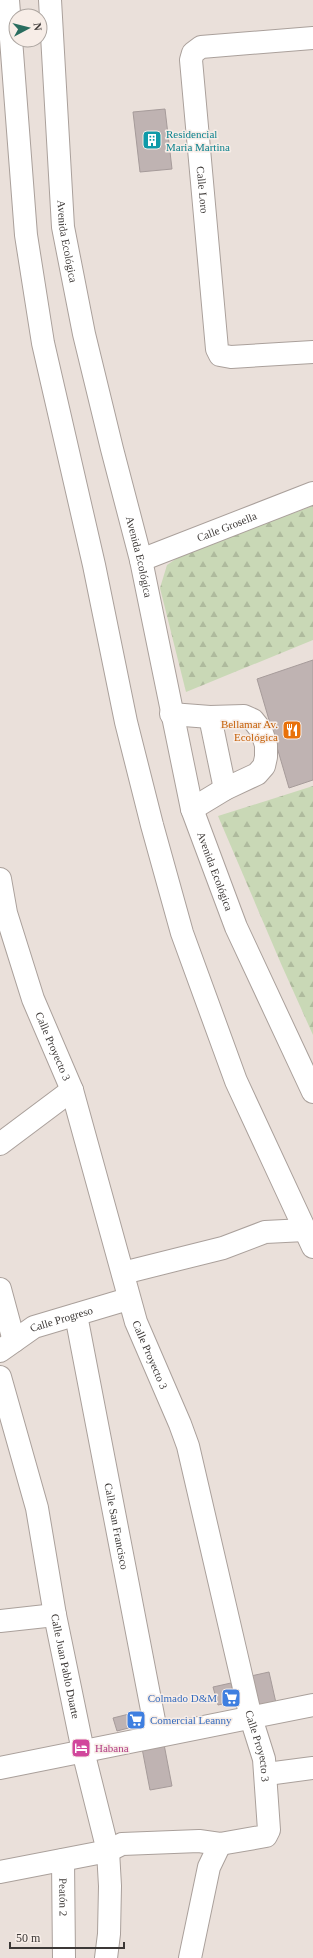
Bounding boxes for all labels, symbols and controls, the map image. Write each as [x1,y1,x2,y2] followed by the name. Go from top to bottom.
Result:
[8,8,48,48] north arrow
[31,22,44,32] text: N
[166,128,230,153] place label: Residencial Maria Martina
[141,129,163,151] building icon: Residencial Maria Martina
[195,166,211,214] street label: Calle Loro
[55,200,80,283] street label: Avenida Ecológica
[195,509,259,544] street label: Calle Grosella
[124,515,155,599] street label: Avenida Ecológica
[221,718,278,743] place label: Bellamar Av. Ecológica
[281,719,303,741] restaurant icon: Bellamar Av. Ecológica
[195,830,235,912] street label: Avenida Ecológica
[33,1010,73,1083] street label: Calle Proyecto 3
[27,1304,95,1334] street label: Calle Progreso
[130,1319,170,1391] street label: Calle Proyecto 3
[102,1482,131,1571] street label: Calle San Francisco
[49,1613,82,1720] street label: Calle Juan Pablo Duarte
[220,1687,242,1709] supermarket icon: Colmado D&M
[148,1692,217,1704] place label: Colmado D&M
[125,1709,147,1731] supermarket icon: Comercial Leanny
[243,1709,272,1783] street label: Calle Proyecto 3
[150,1714,232,1726] place label: Comercial Leanny
[70,1737,92,1759] hotel icon: Habana
[95,1742,129,1754] place label: Habana
[57,1878,70,1916] street label: Peatón 2
[10,1924,124,1950] scale bar
[16,1931,41,1945] text: 50 m

